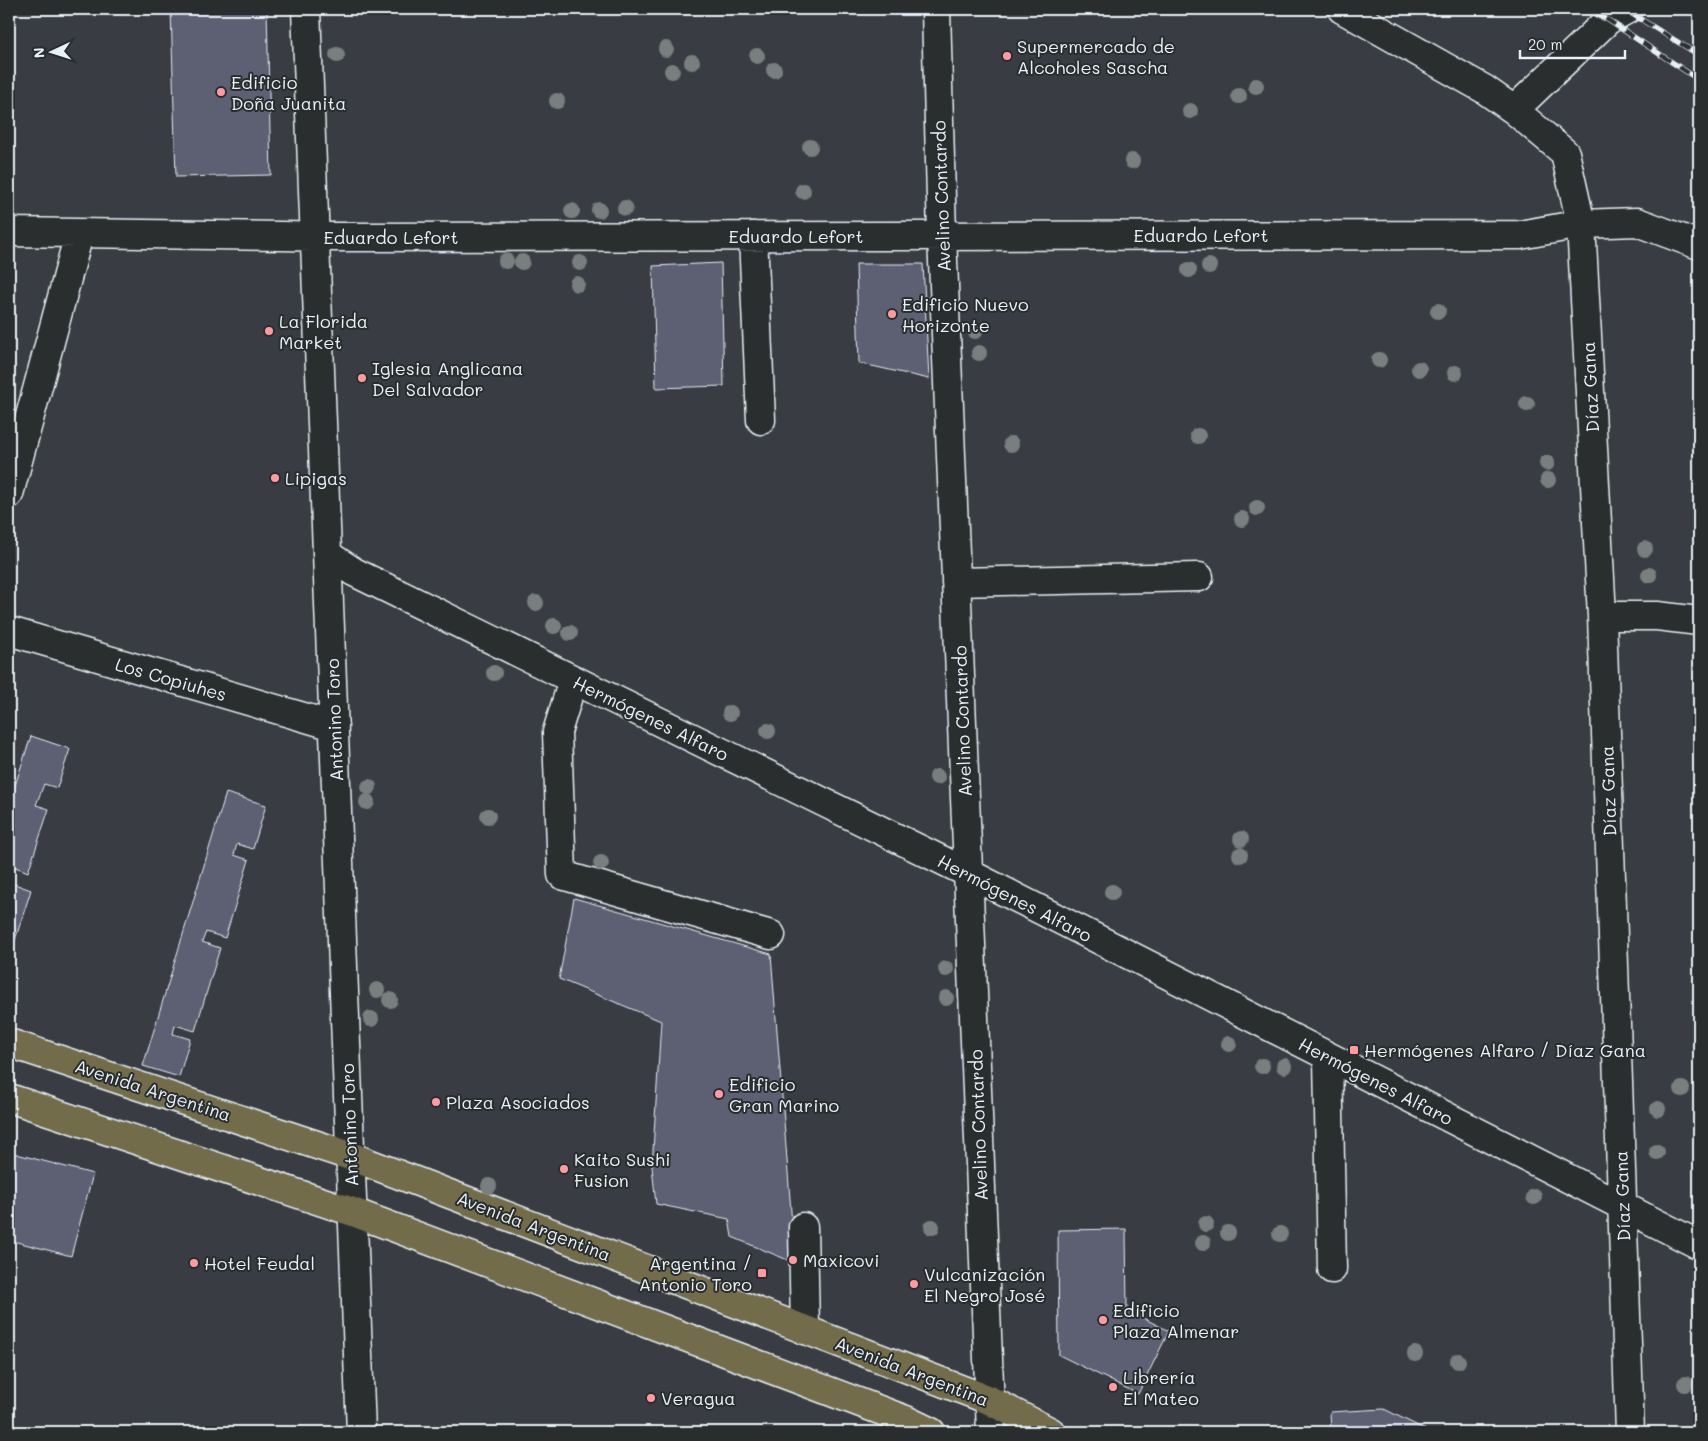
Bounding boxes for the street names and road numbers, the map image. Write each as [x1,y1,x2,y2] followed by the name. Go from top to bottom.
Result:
[926,120,956,272] street label: Avelino Contardo
[1134,223,1268,247] street label: Eduardo Lefort
[729,224,863,248] street label: Eduardo Lefort
[324,225,458,249] street label: Eduardo Lefort
[1576,341,1604,433] street label: Díaz Gana
[947,645,977,797] street label: Avelino Contardo
[113,652,229,706] street label: Los Copiuhes
[320,658,348,782] street label: Antonino Toro
[569,670,733,766] street label: Hermógenes Alfaro
[1594,745,1622,837] street label: Díaz Gana
[934,849,1097,947] street label: Hermógenes Alfaro
[1295,1032,1458,1130] street label: Hermógenes Alfaro
[963,1049,993,1201] street label: Avelino Contardo
[72,1053,234,1127] street label: Avenida Argentina
[335,1063,363,1187] street label: Antonino Toro
[1608,1150,1636,1242] street label: Díaz Gana
[454,1186,614,1266] street label: Avenida Argentina
[832,1331,992,1411] street label: Avenida Argentina

